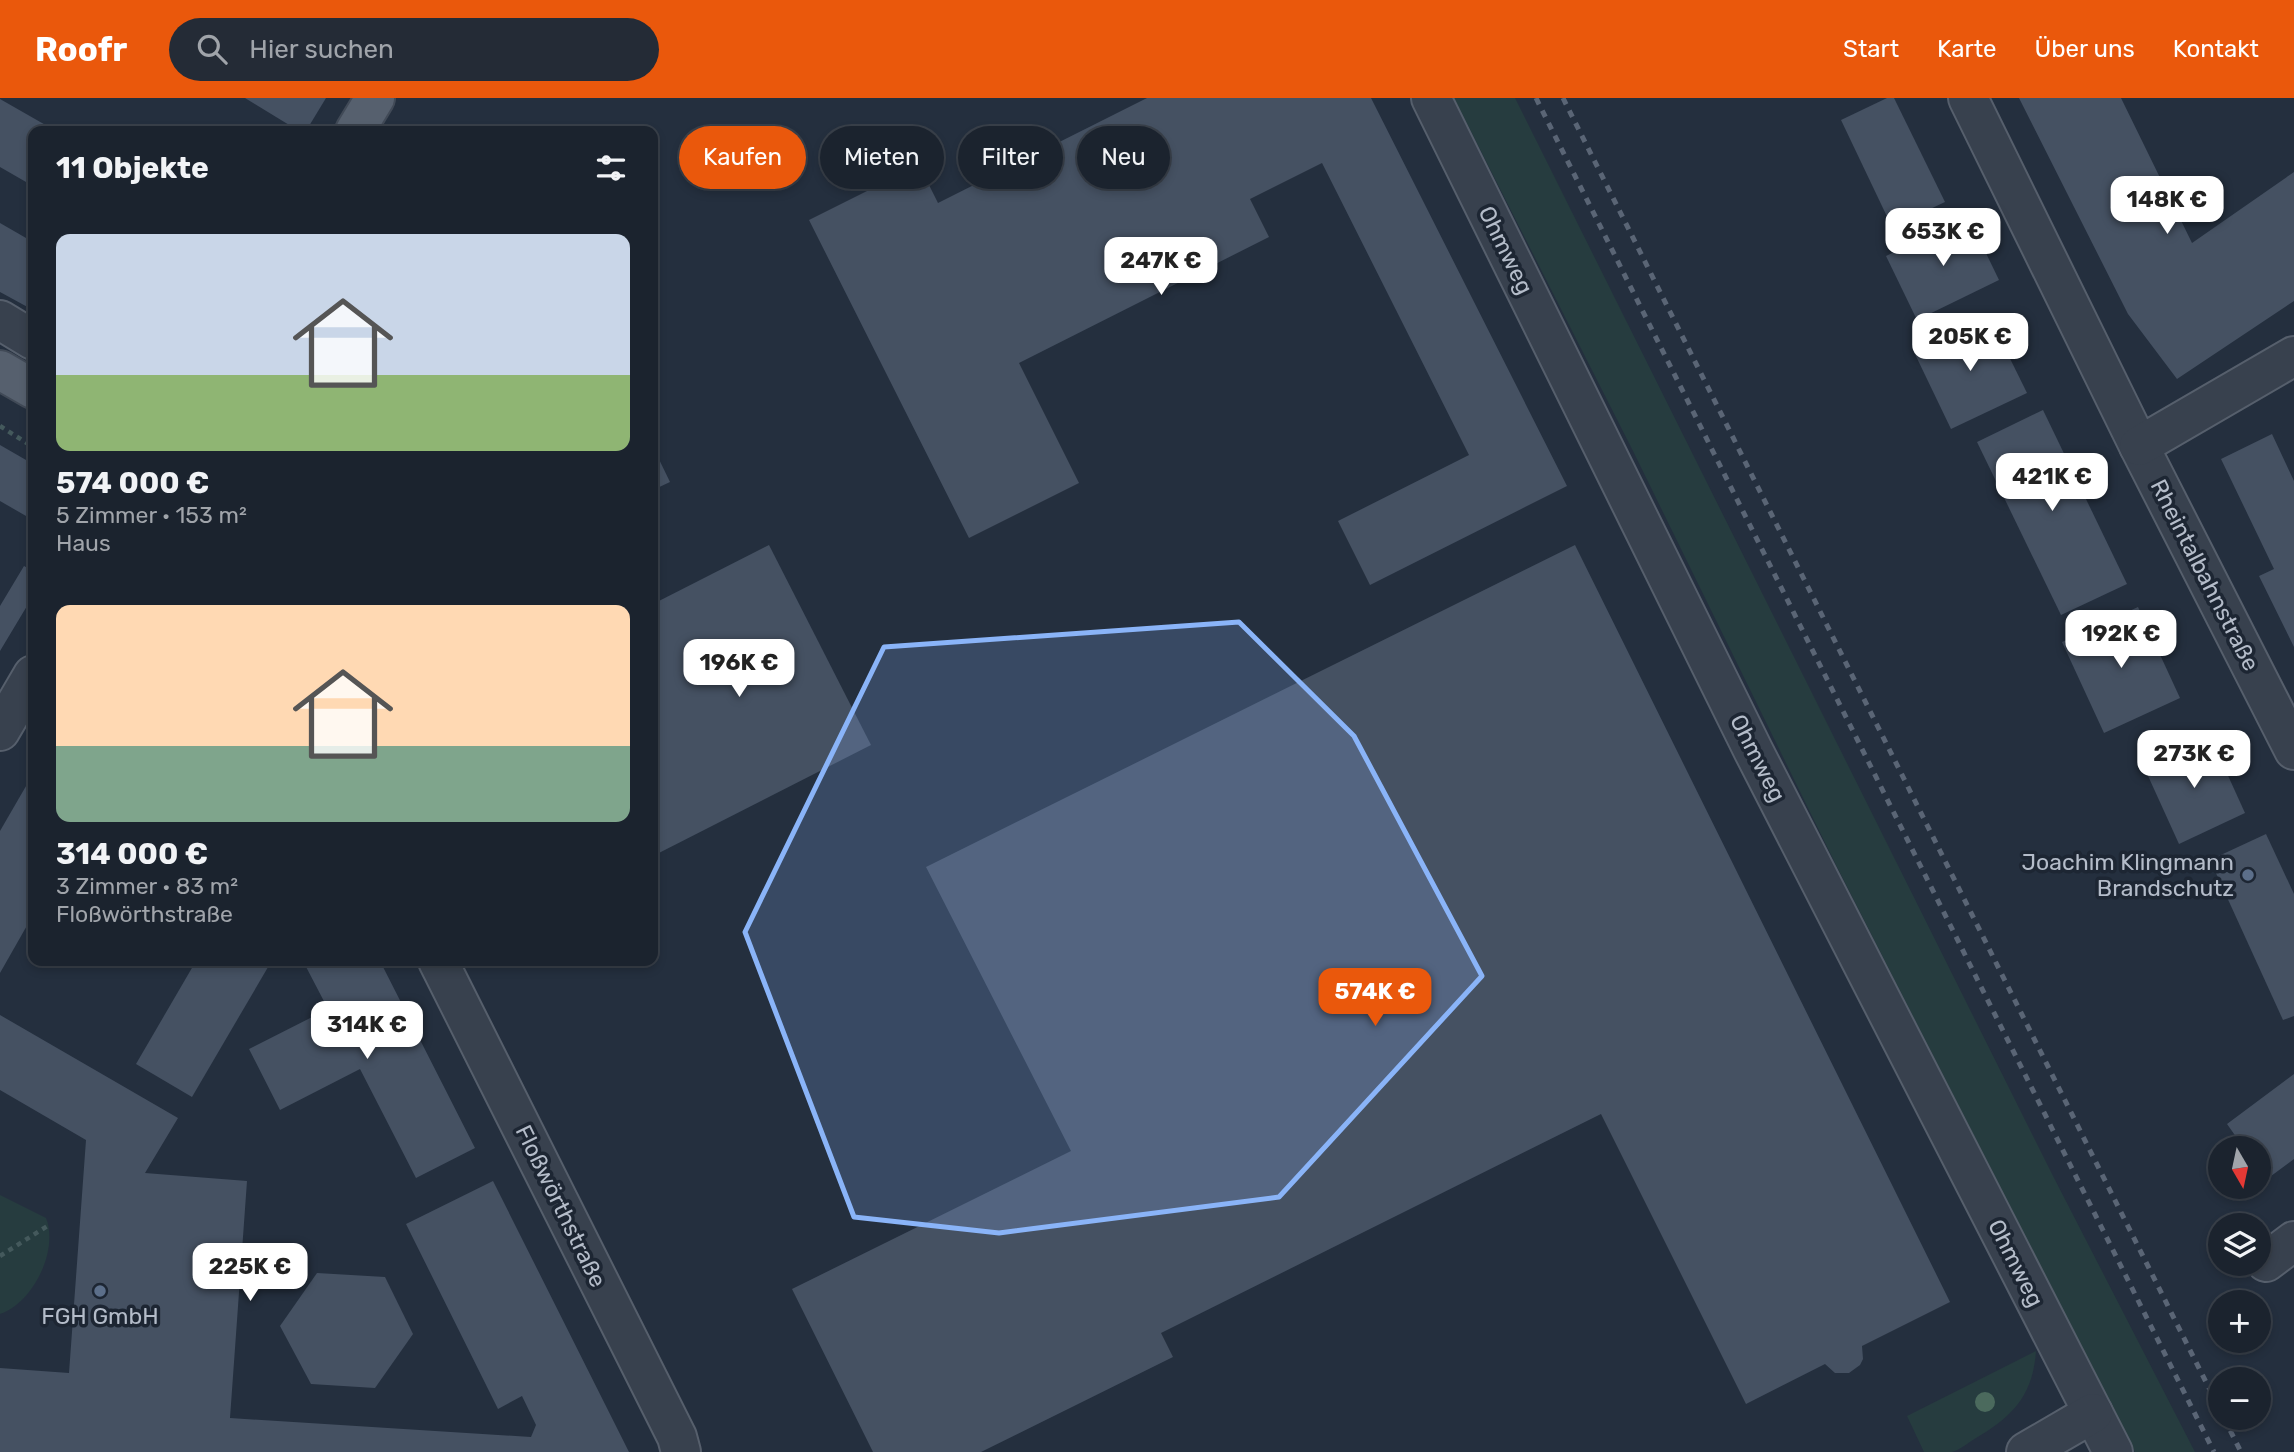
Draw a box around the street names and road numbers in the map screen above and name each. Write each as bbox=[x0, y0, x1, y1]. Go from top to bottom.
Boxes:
street label: Ohmweg bbox=[1473, 201, 1539, 299]
street label: Rheintalbahnstraße bbox=[2145, 475, 2265, 675]
street label: Ohmweg bbox=[1724, 709, 1792, 807]
street label: Floßwörthstraße bbox=[510, 1120, 612, 1292]
street label: Ohmweg bbox=[1982, 1214, 2050, 1312]

